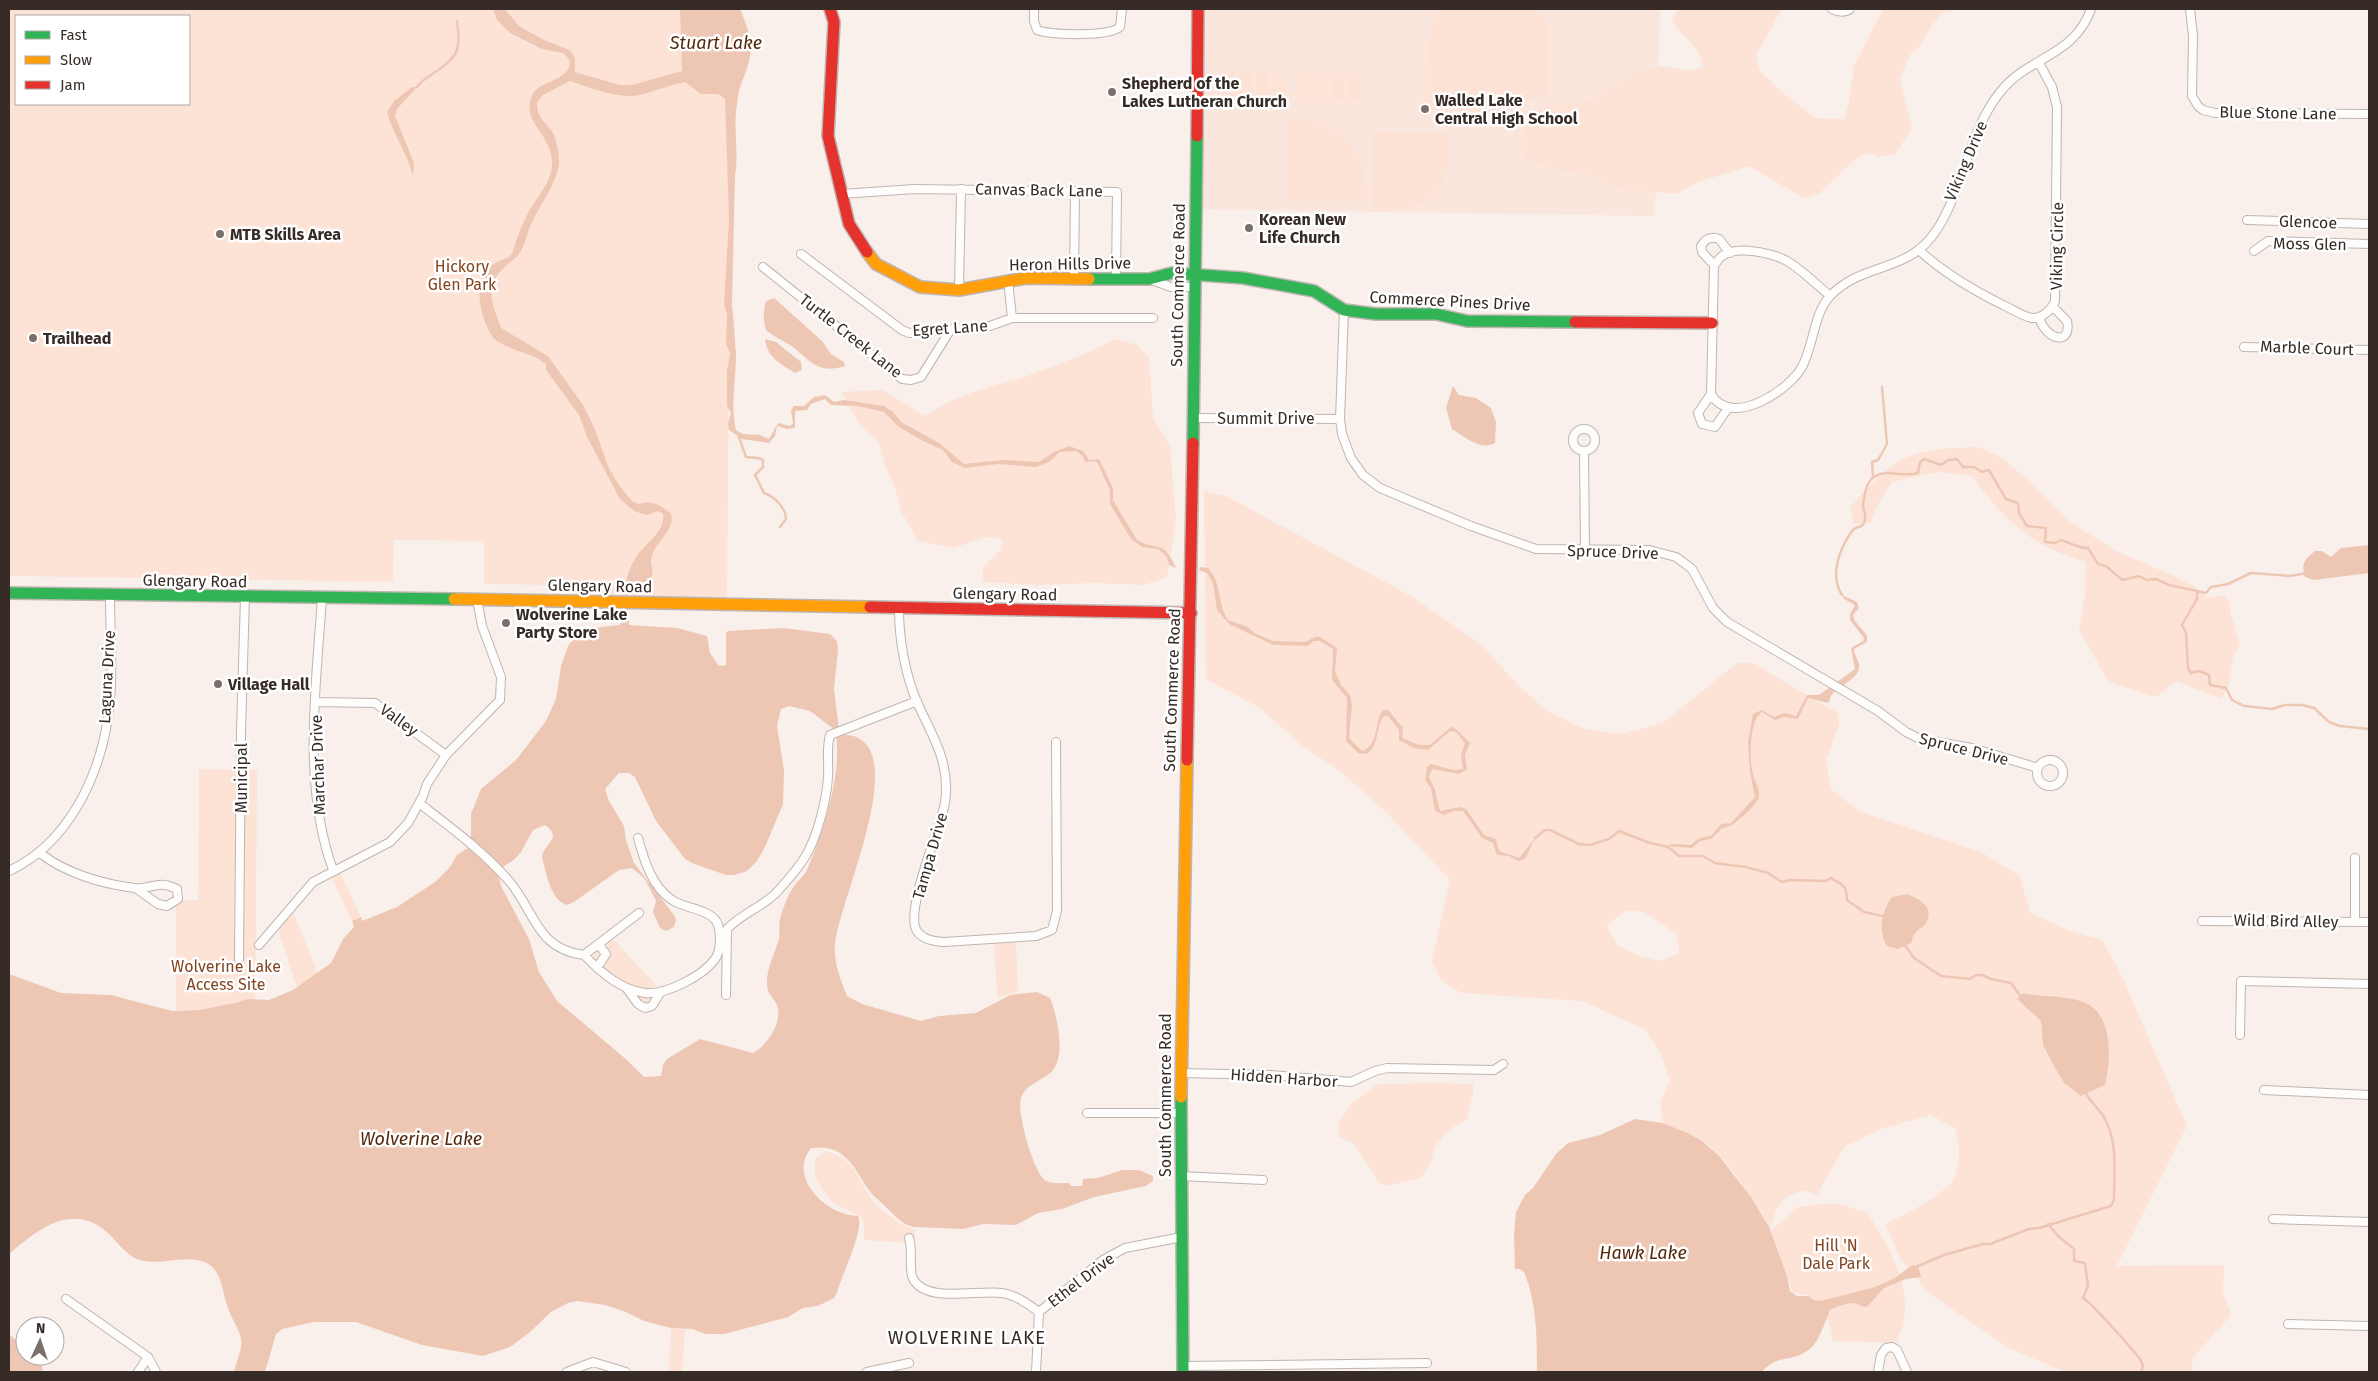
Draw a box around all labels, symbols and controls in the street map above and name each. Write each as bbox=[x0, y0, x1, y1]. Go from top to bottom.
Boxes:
legend bbox=[15, 15, 190, 105]
text: Fast bbox=[60, 26, 87, 44]
water label: Stuart Lake bbox=[669, 32, 762, 54]
text: Slow bbox=[60, 51, 92, 69]
place label: Shepherd of the Lakes Lutheran Church bbox=[1122, 74, 1287, 111]
text: Jam bbox=[60, 76, 86, 94]
marker: Shepherd of the Lakes Lutheran Church bbox=[1106, 86, 1118, 98]
place label: Walled Lake Central High School bbox=[1435, 91, 1578, 128]
street label: Blue Stone Lane bbox=[2219, 102, 2337, 124]
marker: Walled Lake Central High School bbox=[1419, 103, 1431, 115]
street label: Viking Drive bbox=[1941, 118, 1991, 204]
street label: Canvas Back Lane bbox=[975, 179, 1103, 201]
street label: Viking Circle bbox=[2047, 202, 2067, 290]
street label: South Commerce Road bbox=[1167, 203, 1189, 367]
place label: Korean New Life Church bbox=[1259, 210, 1346, 247]
street label: Glencoe bbox=[2279, 211, 2337, 233]
marker: Korean New Life Church bbox=[1243, 222, 1255, 234]
place label: MTB Skills Area bbox=[230, 225, 341, 244]
marker: MTB Skills Area bbox=[214, 228, 226, 240]
street label: Moss Glen bbox=[2273, 234, 2347, 254]
street label: Heron Hills Drive bbox=[1009, 253, 1131, 275]
park label: Hickory Glen Park bbox=[428, 257, 497, 294]
street label: Commerce Pines Drive bbox=[1369, 287, 1531, 315]
street label: Turtle Creek Lane bbox=[796, 290, 906, 382]
street label: Egret Lane bbox=[912, 316, 988, 340]
place label: Trailhead bbox=[43, 329, 111, 348]
marker: Trailhead bbox=[27, 332, 39, 344]
street label: Marble Court bbox=[2260, 337, 2354, 359]
street label: Summit Drive bbox=[1217, 409, 1315, 428]
street label: Spruce Drive bbox=[1567, 541, 1659, 563]
street label: Glengary Road bbox=[142, 571, 248, 591]
street label: Glengary Road bbox=[547, 576, 653, 596]
street label: Glengary Road bbox=[952, 584, 1058, 604]
place label: Wolverine Lake Party Store bbox=[516, 605, 627, 642]
street label: South Commerce Road bbox=[1160, 608, 1184, 772]
marker: Wolverine Lake Party Store bbox=[500, 617, 512, 629]
street label: Laguna Drive bbox=[95, 630, 119, 724]
place label: Village Hall bbox=[227, 675, 310, 694]
marker: Village Hall bbox=[212, 678, 224, 690]
street label: Valley bbox=[376, 700, 422, 740]
street label: Marchar Drive bbox=[307, 714, 329, 816]
street label: Spruce Drive bbox=[1917, 729, 2011, 769]
street label: Municipal bbox=[232, 742, 251, 813]
street label: Tampa Drive bbox=[909, 810, 951, 902]
street label: Wild Bird Alley bbox=[2233, 911, 2339, 931]
park label: Wolverine Lake Access Site bbox=[171, 957, 281, 994]
street label: South Commerce Road bbox=[1156, 1013, 1175, 1177]
street label: Hidden Harbor bbox=[1230, 1065, 1339, 1091]
water label: Wolverine Lake bbox=[360, 1128, 482, 1150]
park label: Hill 'N Dale Park bbox=[1802, 1236, 1871, 1273]
water label: Hawk Lake bbox=[1599, 1242, 1687, 1264]
street label: Ethel Drive bbox=[1044, 1249, 1118, 1311]
north arrow bbox=[15, 1316, 65, 1366]
text: N bbox=[36, 1320, 46, 1337]
district label: WOLVERINE LAKE bbox=[888, 1326, 1046, 1349]

